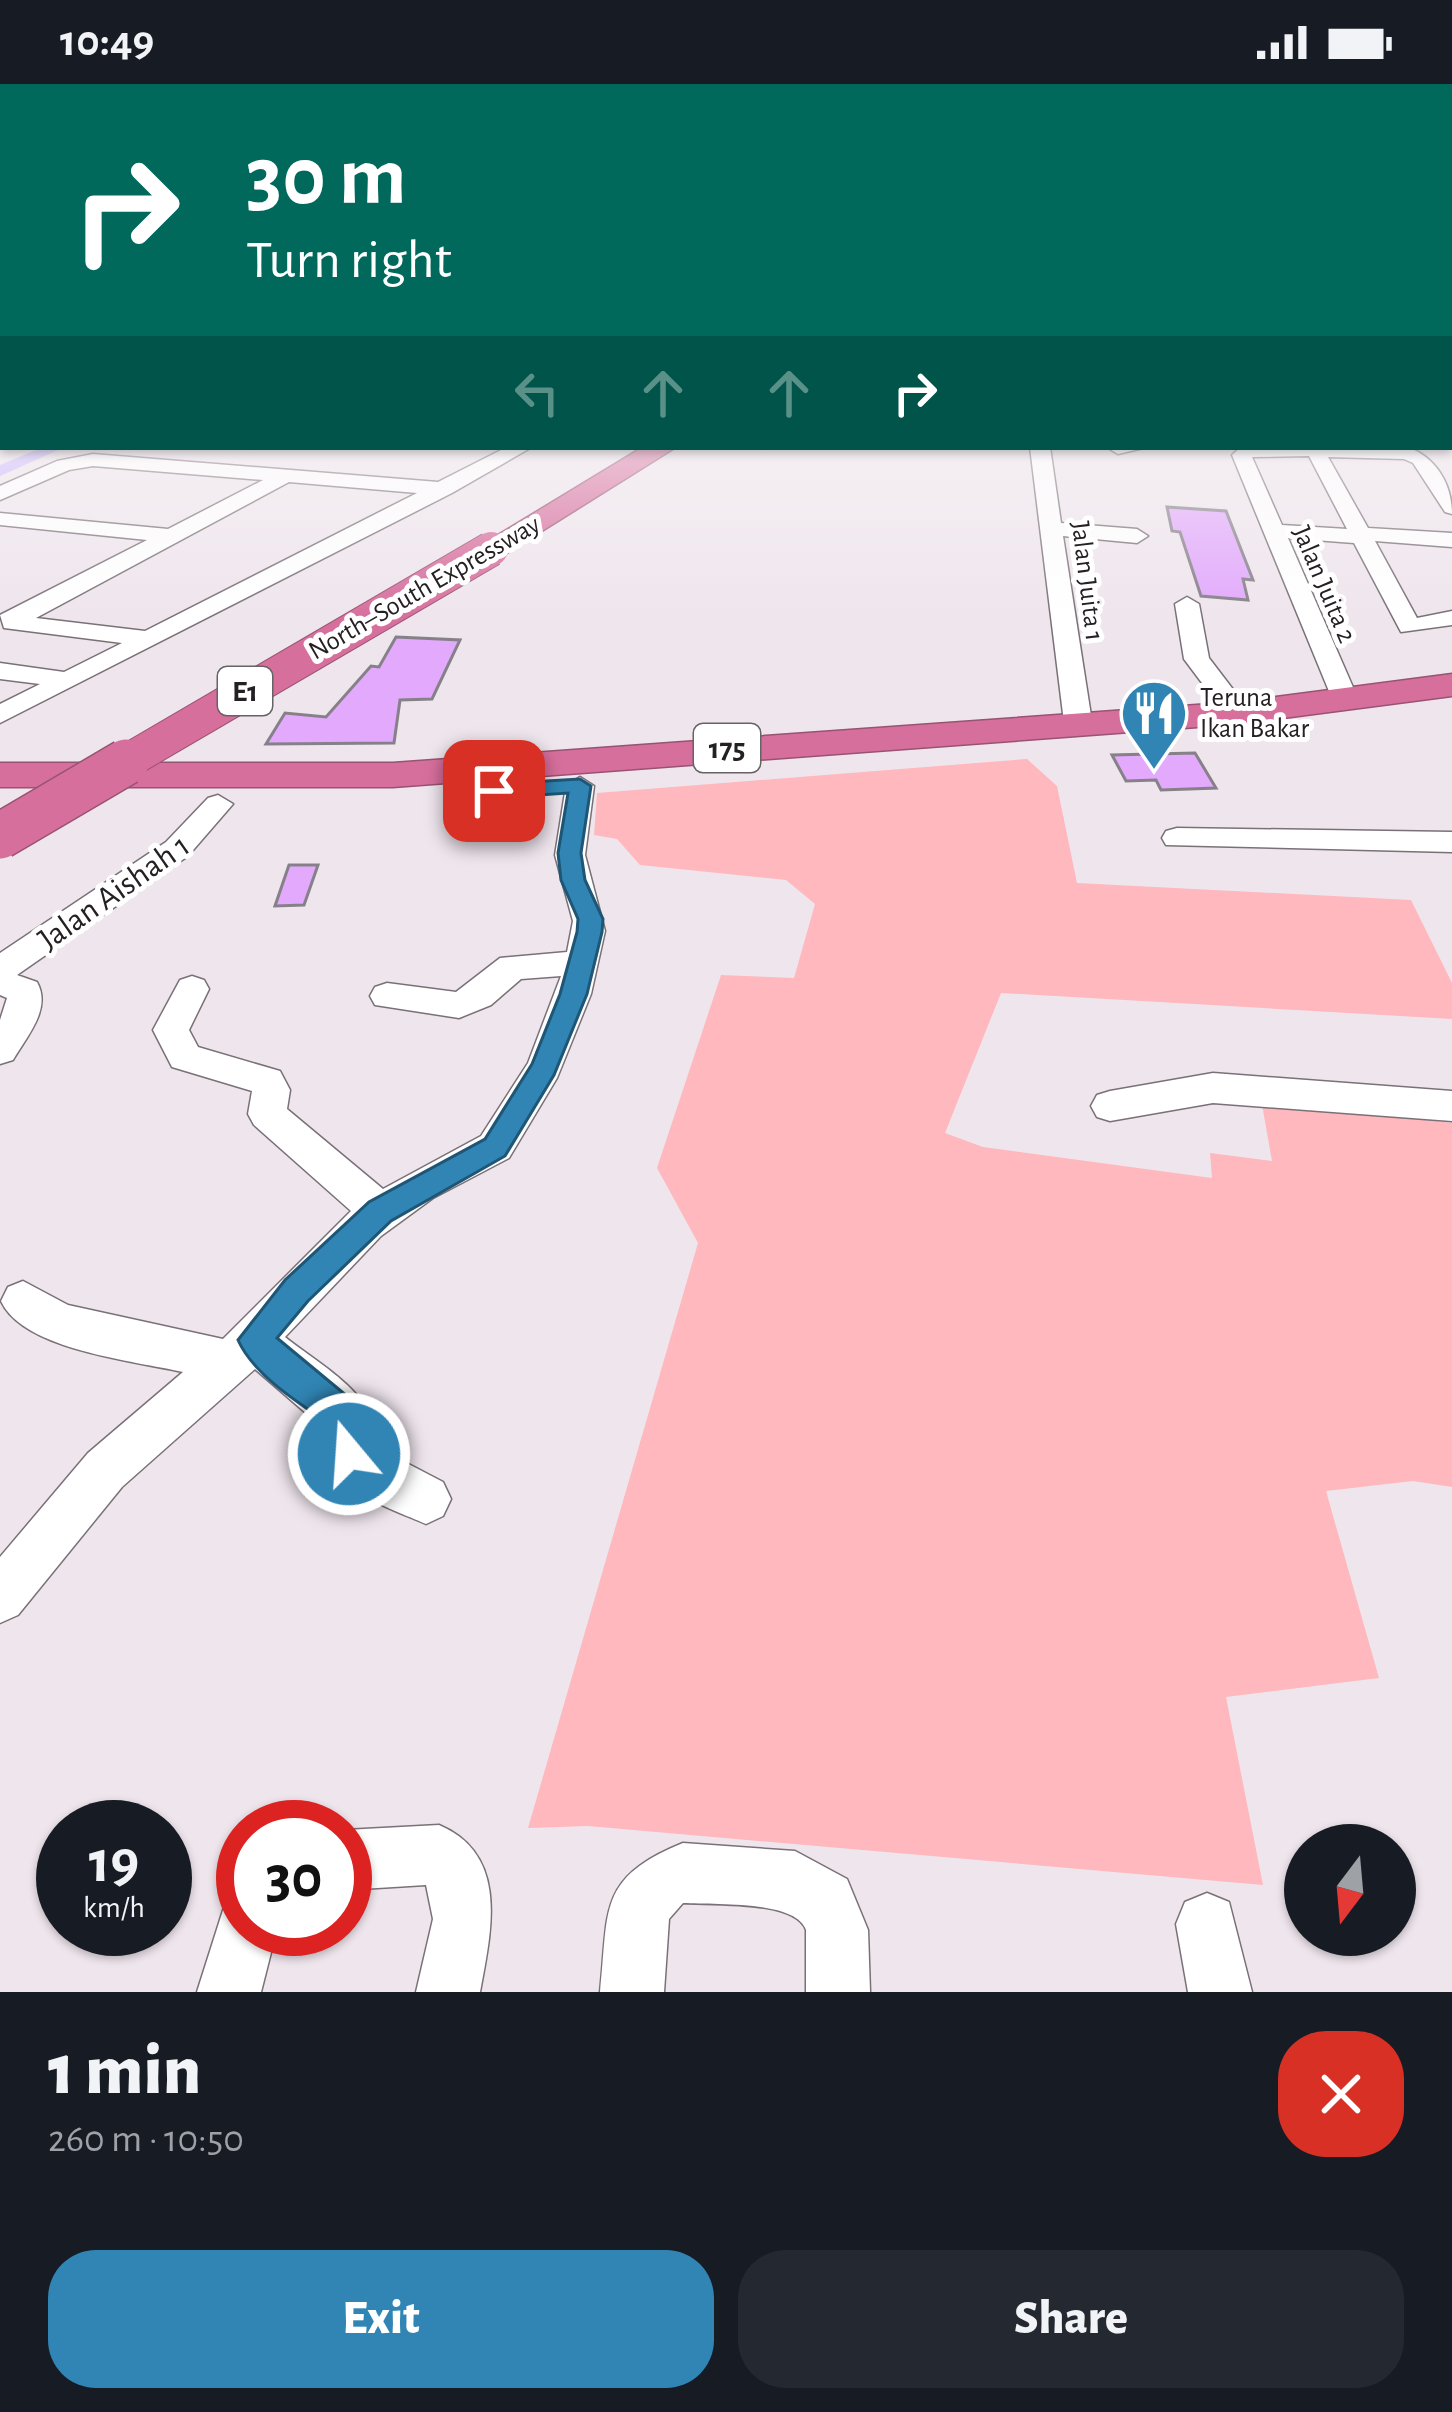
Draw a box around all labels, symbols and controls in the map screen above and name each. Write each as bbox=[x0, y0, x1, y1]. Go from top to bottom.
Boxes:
text: 10:49 bbox=[60, 19, 154, 64]
icon: right bbox=[48, 132, 204, 288]
text: 30 m bbox=[246, 136, 406, 220]
text: Turn right bbox=[246, 234, 452, 288]
icon: left bbox=[504, 360, 570, 426]
icon: ahead bbox=[630, 360, 696, 426]
icon: ahead bbox=[756, 360, 822, 426]
icon: right bbox=[882, 360, 948, 426]
street label: North–South Expressway bbox=[304, 510, 545, 666]
street label: Jalan Juita 1 bbox=[1067, 519, 1108, 643]
street label: Jalan Juita 2 bbox=[1288, 522, 1361, 646]
road number: E1 bbox=[218, 667, 272, 715]
restaurant icon: Teruna Ikan Bakar bbox=[1119, 678, 1189, 772]
place label: Teruna Ikan Bakar bbox=[1200, 684, 1309, 742]
road number: 175 bbox=[694, 724, 760, 772]
pin bbox=[443, 740, 545, 842]
icon: arrive bbox=[461, 758, 527, 824]
street label: Jalan Aishah 1 bbox=[33, 829, 196, 957]
position arrow bbox=[286, 1391, 412, 1517]
speed limit sign: 30 bbox=[216, 1800, 372, 1956]
north arrow bbox=[1284, 1824, 1416, 1956]
map controls bbox=[1284, 1824, 1416, 1956]
text: 19 bbox=[89, 1833, 139, 1893]
text: km/h bbox=[83, 1893, 145, 1923]
button: close bbox=[1278, 2031, 1404, 2157]
text: 1 min bbox=[48, 2035, 201, 2107]
text: 260 m · 10:50 bbox=[48, 2120, 244, 2159]
button: Exit bbox=[48, 2250, 714, 2388]
button: Share bbox=[738, 2250, 1404, 2388]

